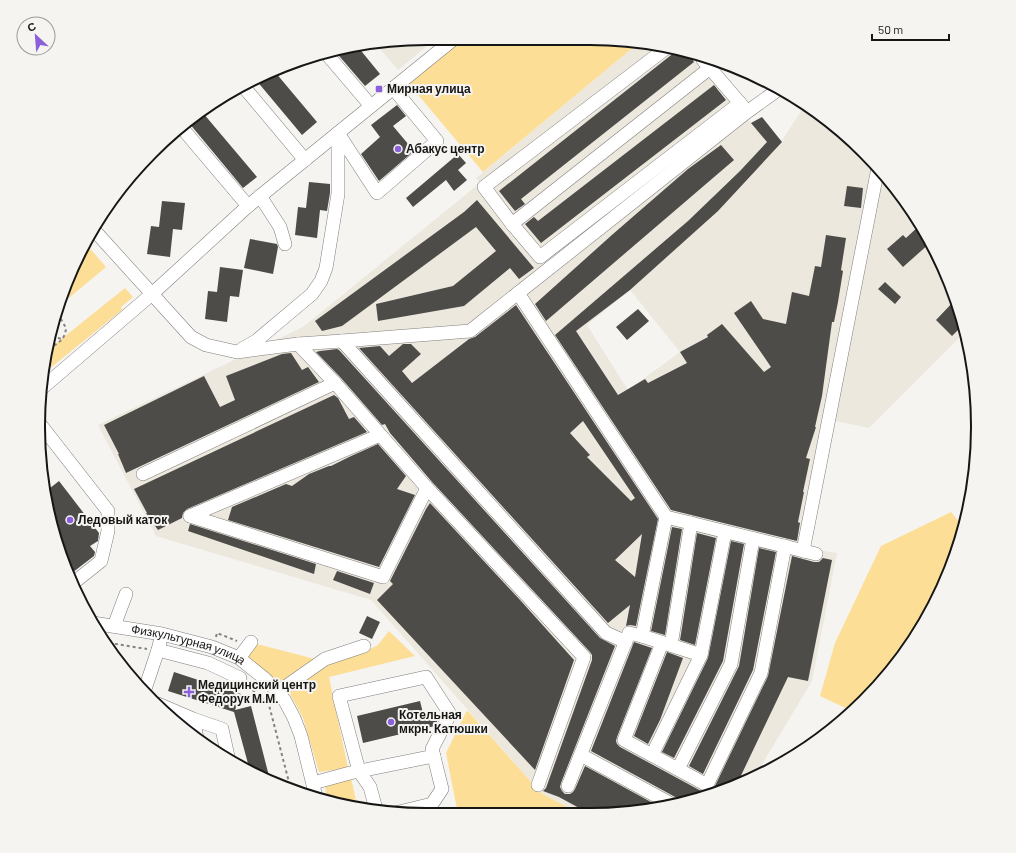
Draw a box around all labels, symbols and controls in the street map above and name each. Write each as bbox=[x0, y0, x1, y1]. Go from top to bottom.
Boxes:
north arrow bbox=[16, 16, 56, 56]
scale bar bbox=[872, 16, 949, 42]
text: С bbox=[25, 19, 38, 34]
text: 50 m bbox=[878, 22, 903, 36]
place label: Мирная улица bbox=[387, 81, 471, 96]
marker: Мирная улица bbox=[374, 84, 384, 94]
place label: Абакус центр bbox=[406, 141, 485, 156]
marker: Абакус центр bbox=[393, 144, 403, 154]
place label: Ледовый каток bbox=[78, 512, 168, 527]
marker: Ледовый каток bbox=[65, 515, 75, 525]
street label: Физкультурная улица bbox=[130, 621, 249, 667]
place label: Медицинский центр Федорук М.М. bbox=[198, 677, 316, 706]
marker: Медицинский центр Федорук М.М. bbox=[183, 686, 195, 698]
place label: Котельная мкрн. Катюшки bbox=[399, 707, 488, 736]
marker: Котельная мкрн. Катюшки bbox=[386, 717, 396, 727]

